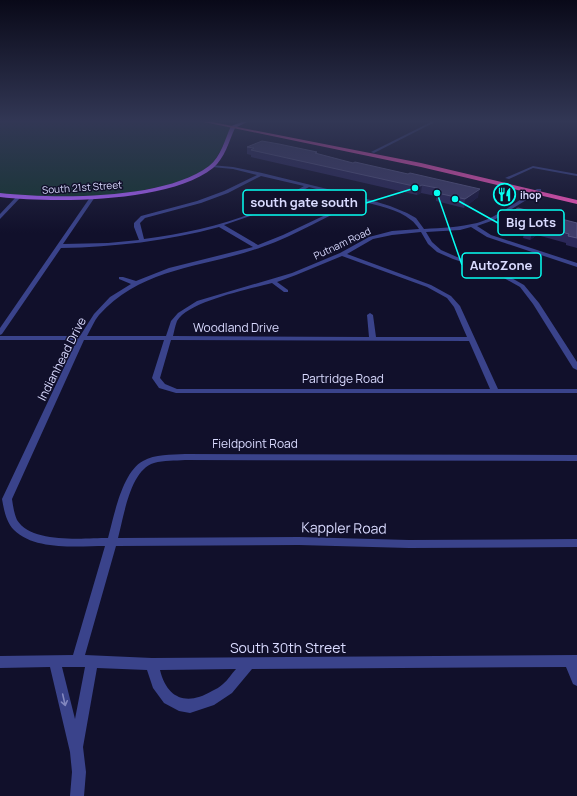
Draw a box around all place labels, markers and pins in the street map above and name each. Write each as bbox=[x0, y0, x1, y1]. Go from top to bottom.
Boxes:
restaurant icon: ihop bbox=[491, 182, 517, 208]
place label: ihop bbox=[520, 188, 541, 202]
callout: south gate south bbox=[243, 190, 366, 215]
callout: Big Lots bbox=[498, 210, 564, 235]
callout: AutoZone bbox=[462, 253, 541, 278]

